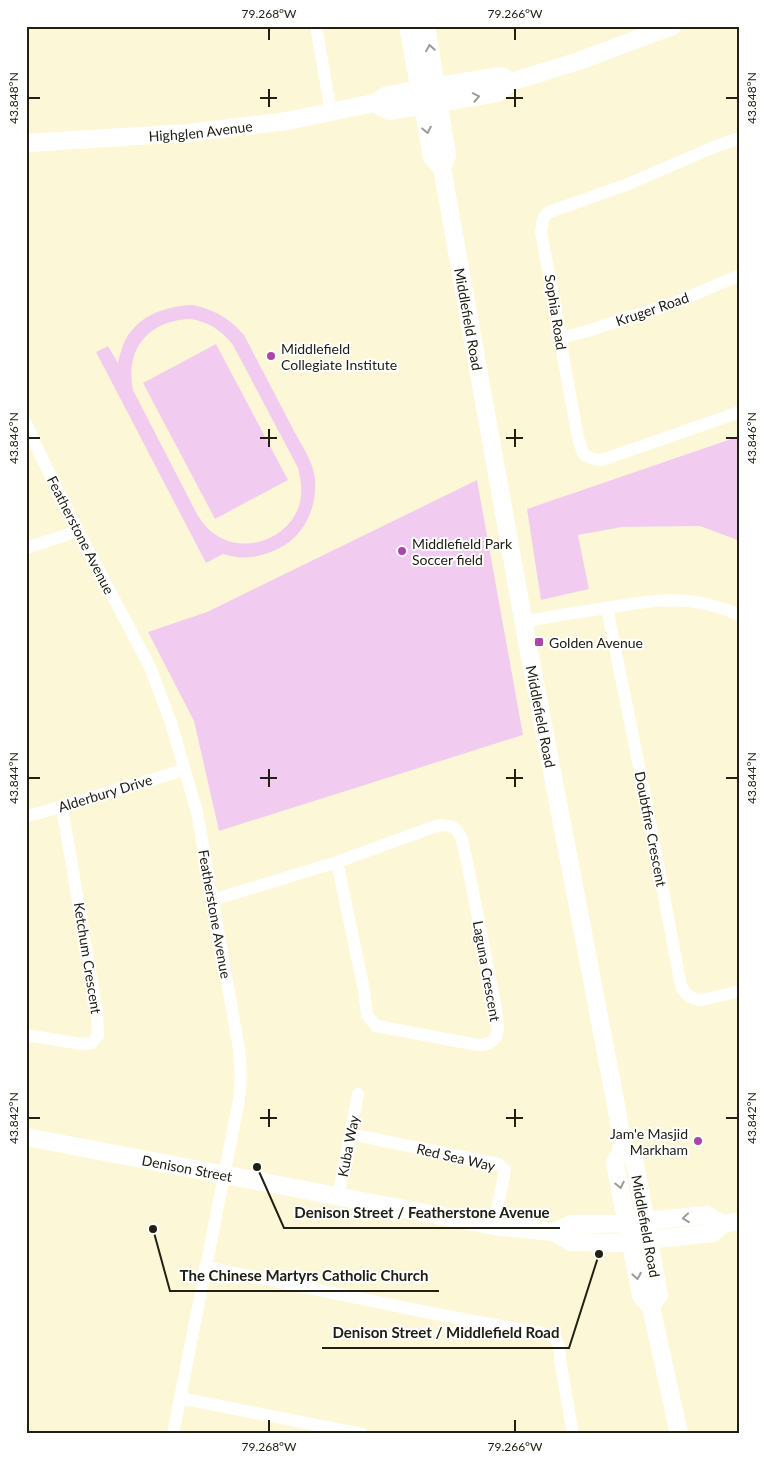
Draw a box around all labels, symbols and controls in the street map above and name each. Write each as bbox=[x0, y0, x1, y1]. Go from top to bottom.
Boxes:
text: 79.268°W bbox=[241, 6, 297, 21]
text: 79.266°W bbox=[487, 6, 543, 21]
one-way arrow bbox=[425, 44, 435, 52]
text: 43.848°N bbox=[6, 72, 21, 124]
text: 43.848°N bbox=[744, 72, 759, 124]
one-way arrow bbox=[472, 93, 481, 103]
street label: Highglen Avenue bbox=[148, 117, 253, 144]
one-way arrow bbox=[421, 126, 431, 135]
street label: Middlefield Road bbox=[452, 266, 487, 372]
street label: Sophia Road bbox=[542, 273, 570, 351]
street label: Kruger Road bbox=[613, 289, 691, 329]
place label: Middlefield Collegiate Institute bbox=[281, 340, 397, 373]
marker: Middlefield Collegiate Institute bbox=[265, 350, 277, 362]
text: 43.846°N bbox=[6, 412, 21, 464]
text: 43.846°N bbox=[744, 412, 759, 464]
street label: Featherstone Avenue bbox=[44, 473, 118, 597]
place label: Middlefield Park Soccer field bbox=[412, 535, 513, 568]
marker: Middlefield Park Soccer field bbox=[396, 545, 408, 557]
place label: Golden Avenue bbox=[549, 634, 643, 651]
marker: Golden Avenue bbox=[533, 636, 545, 648]
street label: Middlefield Road bbox=[523, 664, 560, 769]
text: 43.844°N bbox=[6, 752, 21, 804]
text: 43.844°N bbox=[744, 752, 759, 804]
street label: Doubtfire Crescent bbox=[631, 770, 671, 888]
street label: Alderbury Drive bbox=[56, 771, 154, 815]
street label: Featherstone Avenue bbox=[195, 848, 235, 980]
street label: Ketchum Crescent bbox=[71, 901, 105, 1015]
street label: Laguna Crescent bbox=[470, 919, 504, 1023]
text: 43.842°N bbox=[6, 1092, 21, 1144]
text: 43.842°N bbox=[744, 1092, 759, 1144]
street label: Kuba Way bbox=[334, 1113, 362, 1178]
place label: Jam'e Masjid Markham bbox=[610, 1125, 688, 1158]
marker: Jam'e Masjid Markham bbox=[692, 1135, 704, 1147]
street label: Red Sea Way bbox=[415, 1140, 498, 1174]
street label: Denison Street bbox=[141, 1151, 234, 1185]
street label: Middlefield Road bbox=[629, 1173, 664, 1279]
one-way arrow bbox=[614, 1180, 625, 1189]
callout: Denison Street / Featherstone Avenue bbox=[284, 1198, 560, 1228]
text: Denison Street / Featherstone Avenue bbox=[294, 1203, 550, 1221]
one-way arrow bbox=[681, 1212, 689, 1223]
callout: The Chinese Martyrs Catholic Church bbox=[170, 1261, 439, 1291]
text: The Chinese Martyrs Catholic Church bbox=[180, 1266, 428, 1284]
one-way arrow bbox=[631, 1272, 642, 1281]
callout: Denison Street / Middlefield Road bbox=[322, 1318, 569, 1348]
text: Denison Street / Middlefield Road bbox=[333, 1323, 559, 1341]
text: 79.268°W bbox=[241, 1439, 297, 1454]
text: 79.266°W bbox=[487, 1439, 543, 1454]

